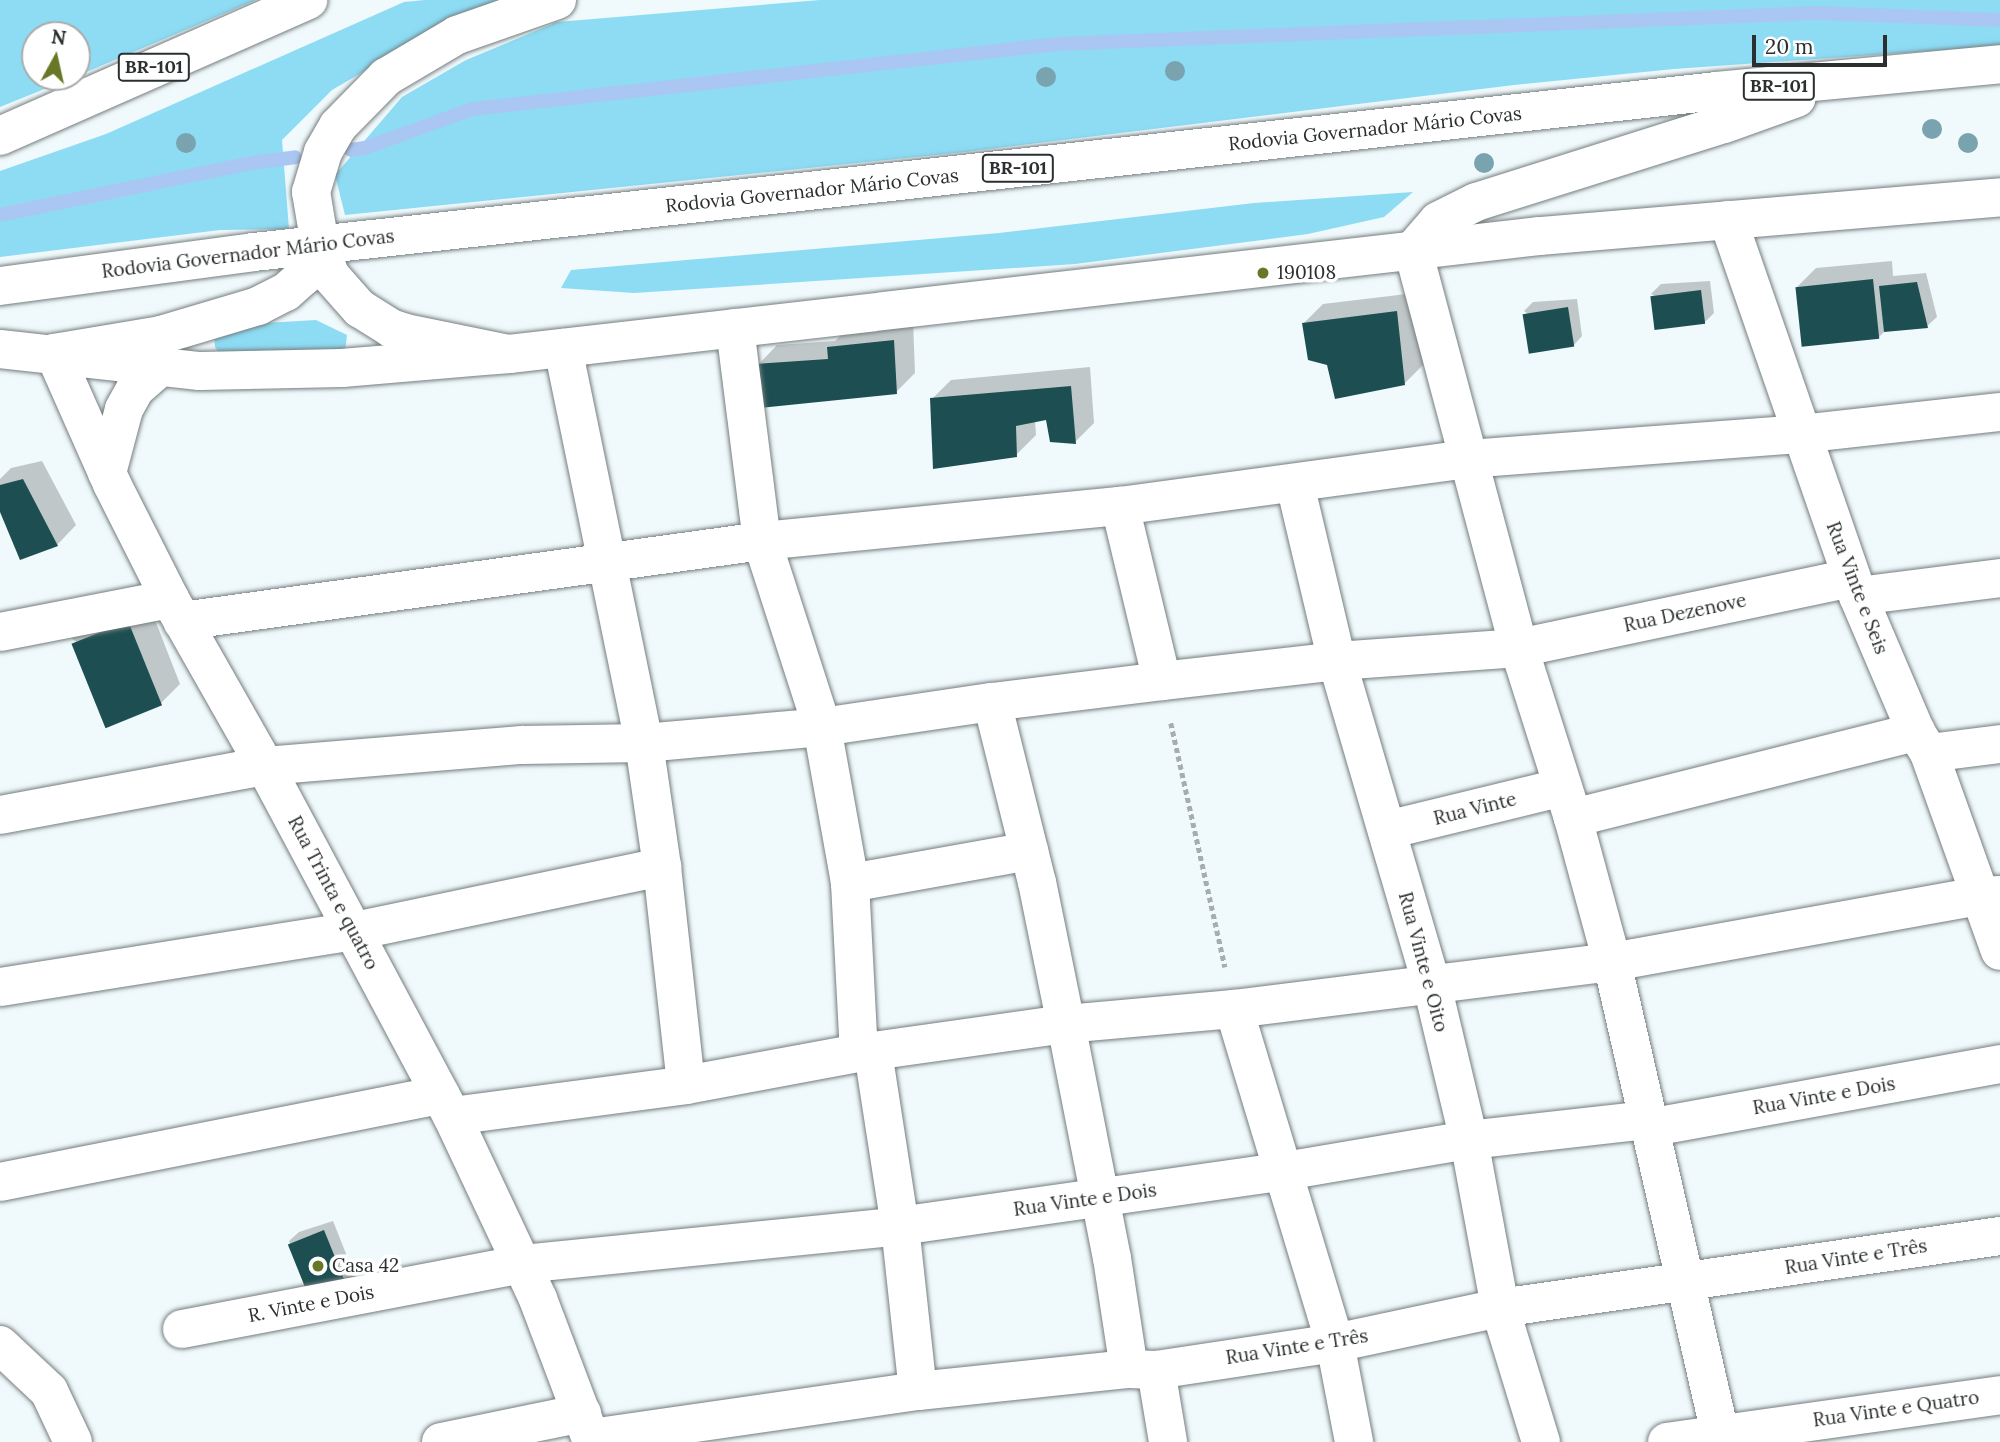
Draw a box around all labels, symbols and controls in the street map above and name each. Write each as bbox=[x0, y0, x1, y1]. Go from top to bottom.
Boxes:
north arrow bbox=[21, 21, 91, 91]
scale bar bbox=[1755, 21, 1890, 65]
text: N bbox=[50, 24, 68, 50]
text: 20 m bbox=[1765, 33, 1814, 60]
road number: BR-101 bbox=[117, 52, 191, 82]
road number: BR-101 bbox=[1742, 72, 1816, 100]
street label: Rodovia Governador Mário Covas bbox=[1227, 102, 1523, 156]
road number: BR-101 bbox=[981, 154, 1055, 182]
street label: Rodovia Governador Mário Covas bbox=[664, 164, 960, 218]
street label: Rodovia Governador Mário Covas bbox=[100, 225, 396, 283]
place label: 190108 bbox=[1277, 262, 1336, 284]
marker: 190108 bbox=[1255, 265, 1271, 281]
street label: Rua Vinte e Seis bbox=[1821, 519, 1893, 657]
street label: Rua Dezenove bbox=[1622, 589, 1748, 637]
street label: Rua Vinte bbox=[1431, 788, 1519, 830]
street label: Rua Trinta e quatro bbox=[283, 812, 383, 974]
street label: Rua Vinte e Oito bbox=[1393, 889, 1453, 1035]
street label: Rua Vinte e Dois bbox=[1751, 1072, 1897, 1120]
street label: Rua Vinte e Dois bbox=[1012, 1179, 1158, 1221]
street label: Rua Vinte e Três bbox=[1783, 1234, 1929, 1280]
place label: Casa 42 bbox=[332, 1255, 399, 1277]
marker: Casa 42 bbox=[310, 1258, 326, 1274]
street label: R. Vinte e Dois bbox=[246, 1281, 376, 1327]
street label: Rua Vinte e Três bbox=[1224, 1324, 1370, 1370]
street label: Rua Vinte e Quatro bbox=[1811, 1386, 1981, 1432]

